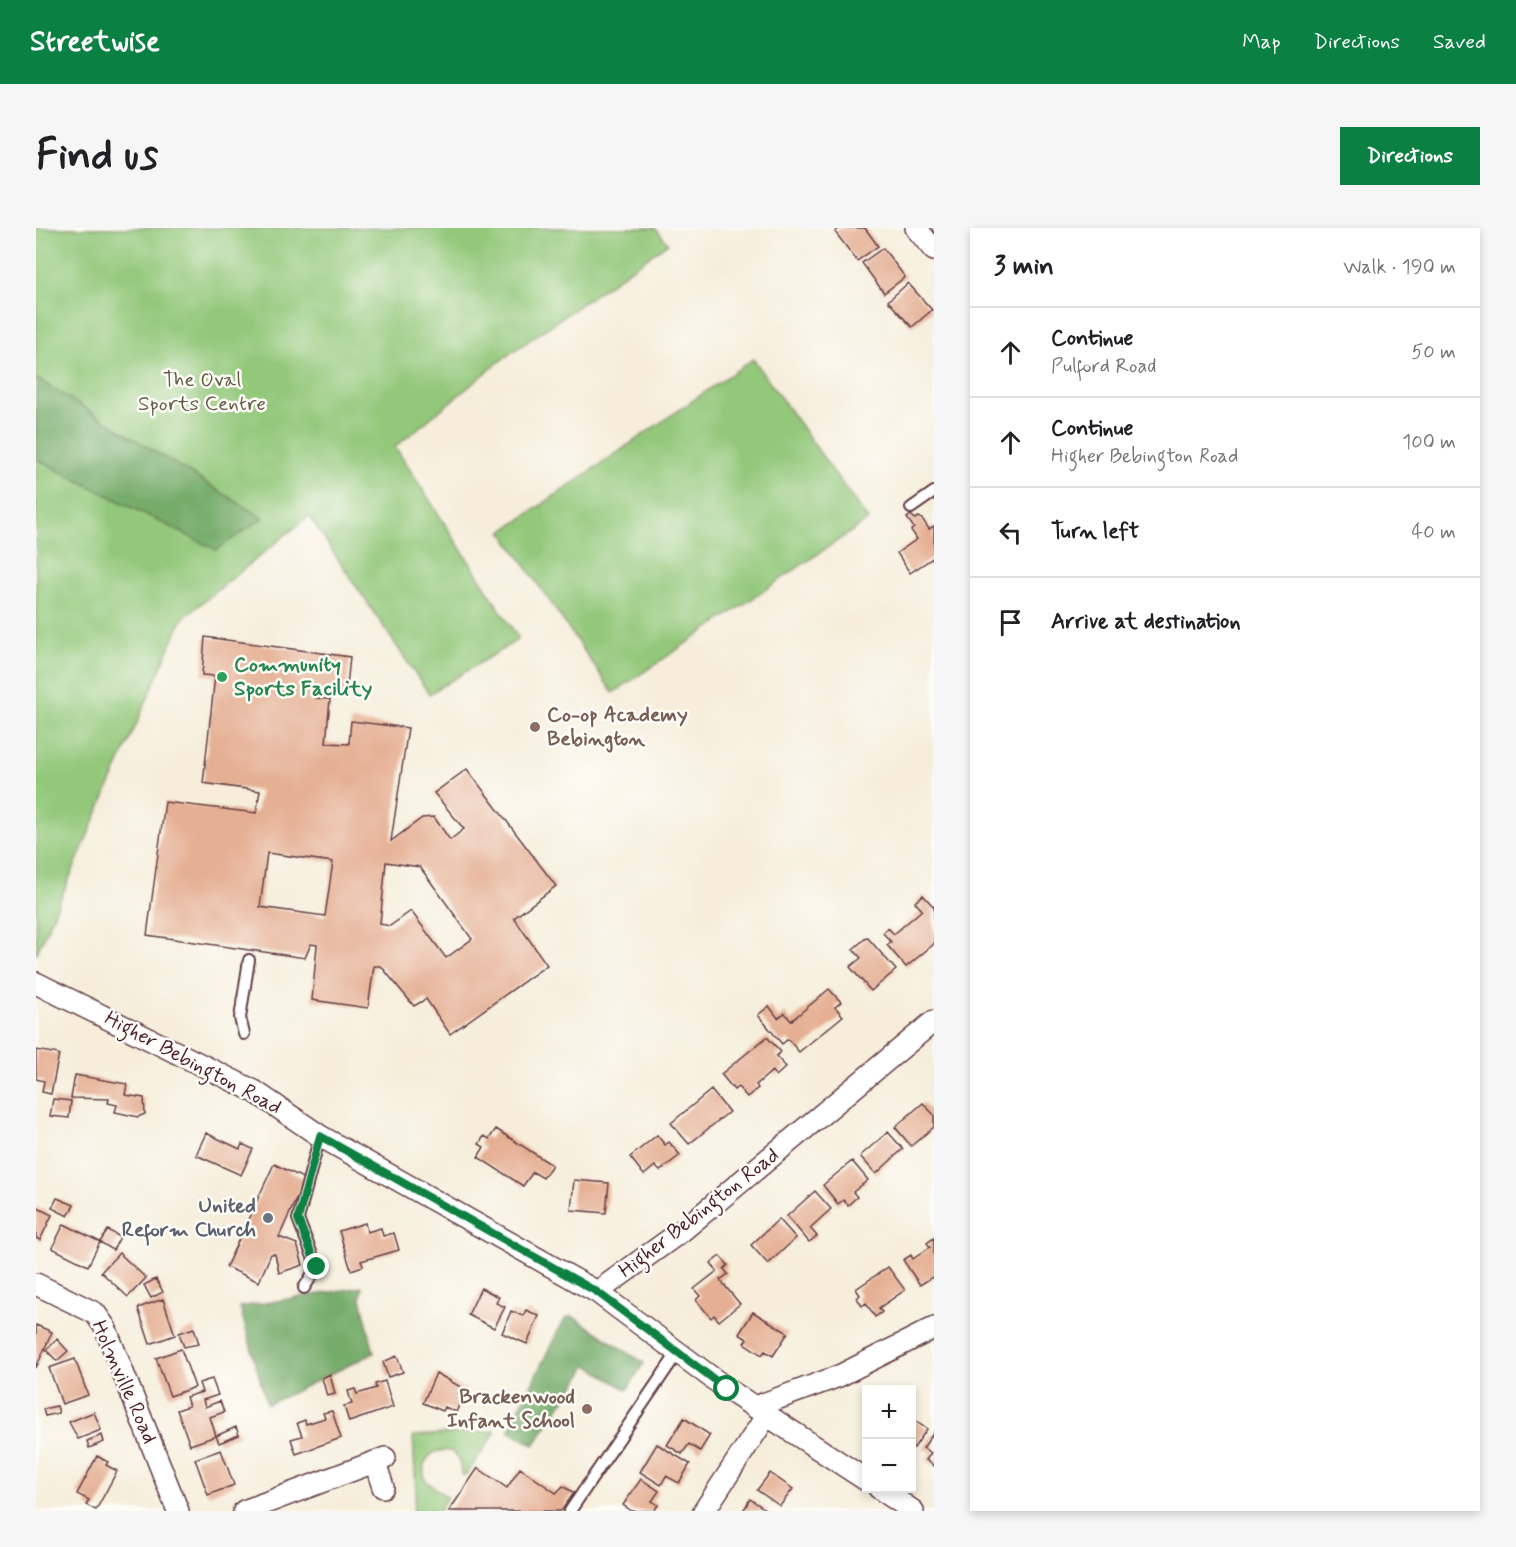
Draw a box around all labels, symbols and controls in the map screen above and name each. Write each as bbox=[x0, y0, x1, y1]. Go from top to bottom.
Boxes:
text: Streetwise bbox=[30, 24, 160, 61]
text: Map bbox=[1242, 28, 1281, 56]
text: Directions bbox=[1314, 28, 1400, 56]
text: Saved bbox=[1433, 28, 1486, 56]
button: Directions bbox=[1340, 127, 1480, 185]
text: Find us bbox=[36, 129, 158, 184]
text: 3 min bbox=[994, 250, 1054, 284]
text: Walk · 190 m bbox=[1343, 254, 1456, 281]
text: Continue bbox=[1051, 325, 1133, 353]
icon: ahead bbox=[994, 336, 1027, 369]
text: 50 m bbox=[1411, 339, 1456, 366]
text: Pulford Road bbox=[1051, 353, 1156, 380]
park label: The Oval Sports Centre bbox=[138, 366, 266, 418]
text: Continue bbox=[1051, 415, 1133, 443]
icon: ahead bbox=[994, 426, 1027, 459]
text: 100 m bbox=[1402, 429, 1456, 456]
text: Higher Bebington Road bbox=[1051, 443, 1238, 470]
icon: left bbox=[994, 516, 1027, 549]
text: Turn left bbox=[1051, 518, 1139, 546]
text: 40 m bbox=[1412, 519, 1456, 546]
icon: arrive bbox=[994, 606, 1027, 639]
text: Arrive at destination bbox=[1051, 608, 1241, 636]
place label: Community Sports Facility bbox=[234, 651, 373, 703]
marker: Community Sports Facility bbox=[215, 670, 229, 684]
place label: Co-op Academy Bebington bbox=[547, 701, 688, 753]
marker: Co-op Academy Bebington bbox=[528, 720, 542, 734]
street label: Higher Bebington Road bbox=[99, 1004, 286, 1123]
street label: Higher Bebington Road bbox=[613, 1141, 786, 1286]
place label: United Reform Church bbox=[122, 1192, 256, 1246]
marker: United Reform Church bbox=[261, 1211, 275, 1225]
route end bbox=[303, 1253, 329, 1279]
street label: Holmville Road bbox=[84, 1316, 164, 1448]
route start bbox=[713, 1375, 739, 1401]
place label: Brackenwood Infant School bbox=[447, 1383, 575, 1435]
map controls bbox=[862, 1385, 916, 1493]
button: + bbox=[862, 1385, 916, 1439]
marker: Brackenwood Infant School bbox=[580, 1402, 594, 1416]
button: − bbox=[862, 1439, 916, 1493]

